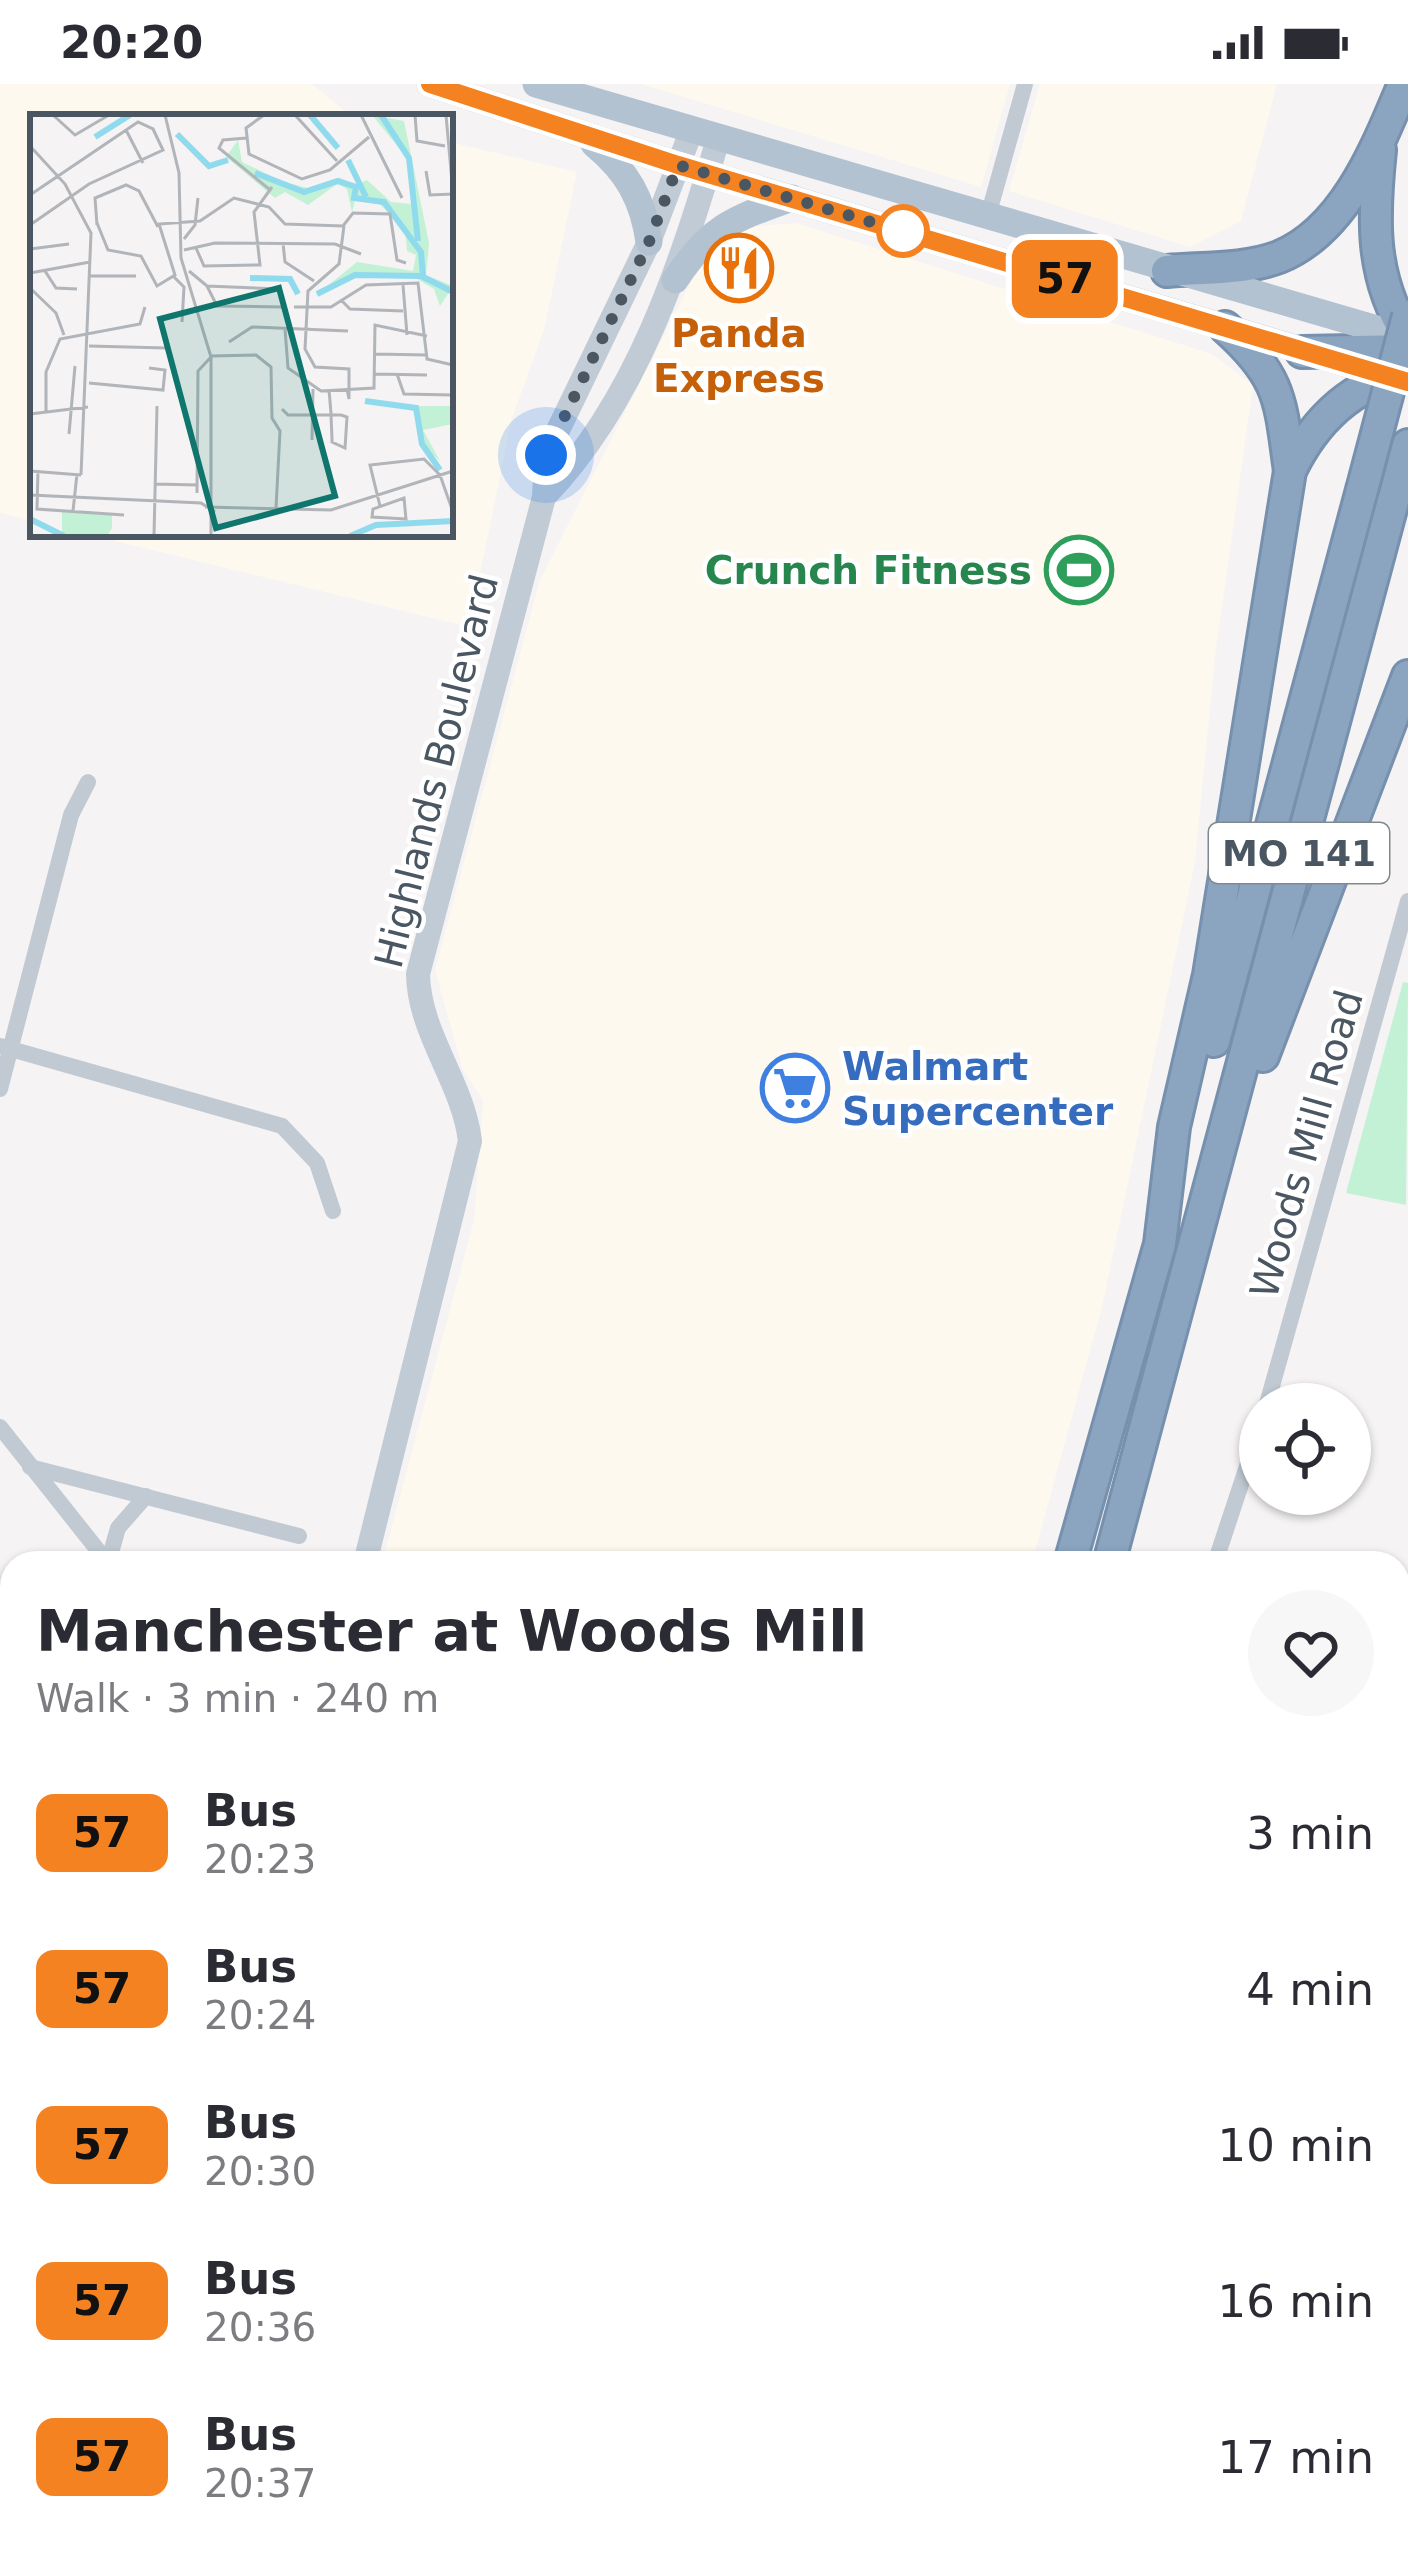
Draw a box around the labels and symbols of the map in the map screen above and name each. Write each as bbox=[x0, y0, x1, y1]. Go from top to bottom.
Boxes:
inset map bbox=[30, 114, 453, 537]
unlabelled marker bbox=[878, 206, 928, 256]
restaurant icon: Panda Express bbox=[704, 233, 774, 303]
line badge: 57 bbox=[1011, 240, 1119, 318]
place label: Panda Express bbox=[653, 311, 825, 401]
your location bbox=[516, 425, 576, 485]
sports icon: Crunch Fitness bbox=[1044, 535, 1114, 605]
place label: Crunch Fitness bbox=[705, 548, 1032, 593]
street label: Highlands Boulevard bbox=[366, 570, 507, 972]
road number: MO 141 bbox=[1209, 823, 1389, 883]
street label: Woods Mill Road bbox=[1241, 985, 1372, 1303]
place label: Walmart Supercenter bbox=[842, 1044, 1114, 1134]
supermarket icon: Walmart Supercenter bbox=[760, 1053, 830, 1123]

